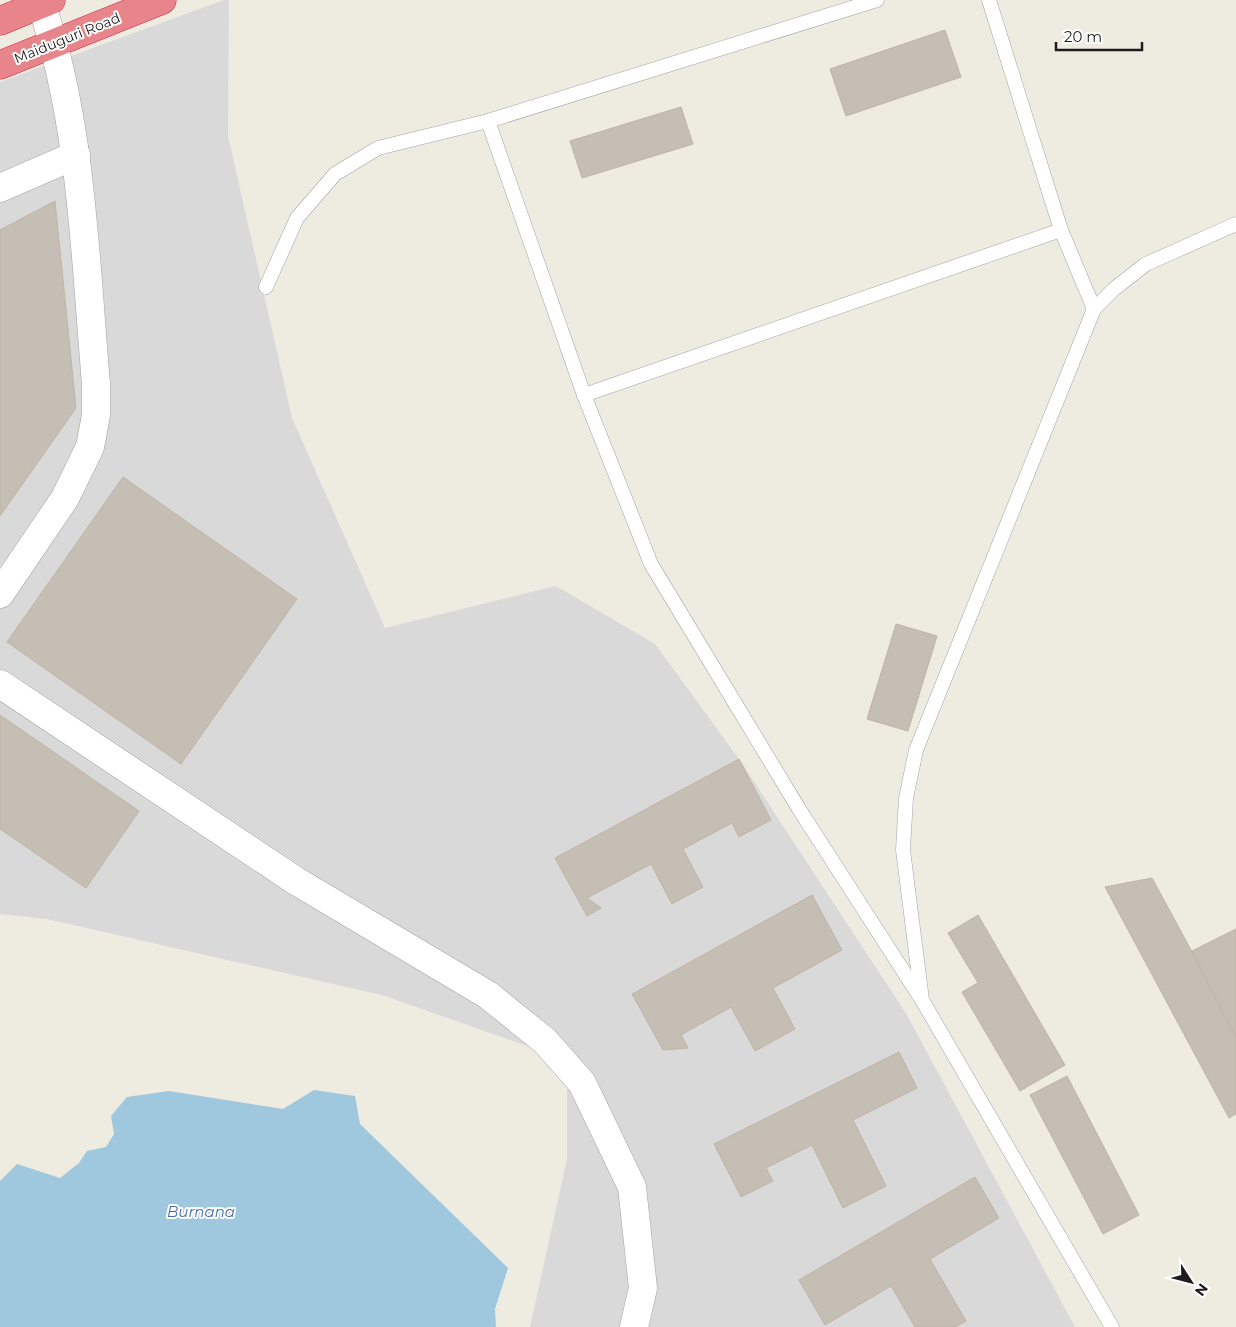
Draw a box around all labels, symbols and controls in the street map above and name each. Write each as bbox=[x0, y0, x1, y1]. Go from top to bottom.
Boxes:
street label: Maiduguri Road bbox=[11, 9, 123, 67]
scale bar bbox=[1056, 20, 1142, 52]
text: 20 m bbox=[1064, 27, 1102, 46]
water label: Burnana bbox=[167, 1202, 235, 1221]
north arrow bbox=[1166, 1257, 1216, 1307]
text: N bbox=[1191, 1280, 1212, 1300]

